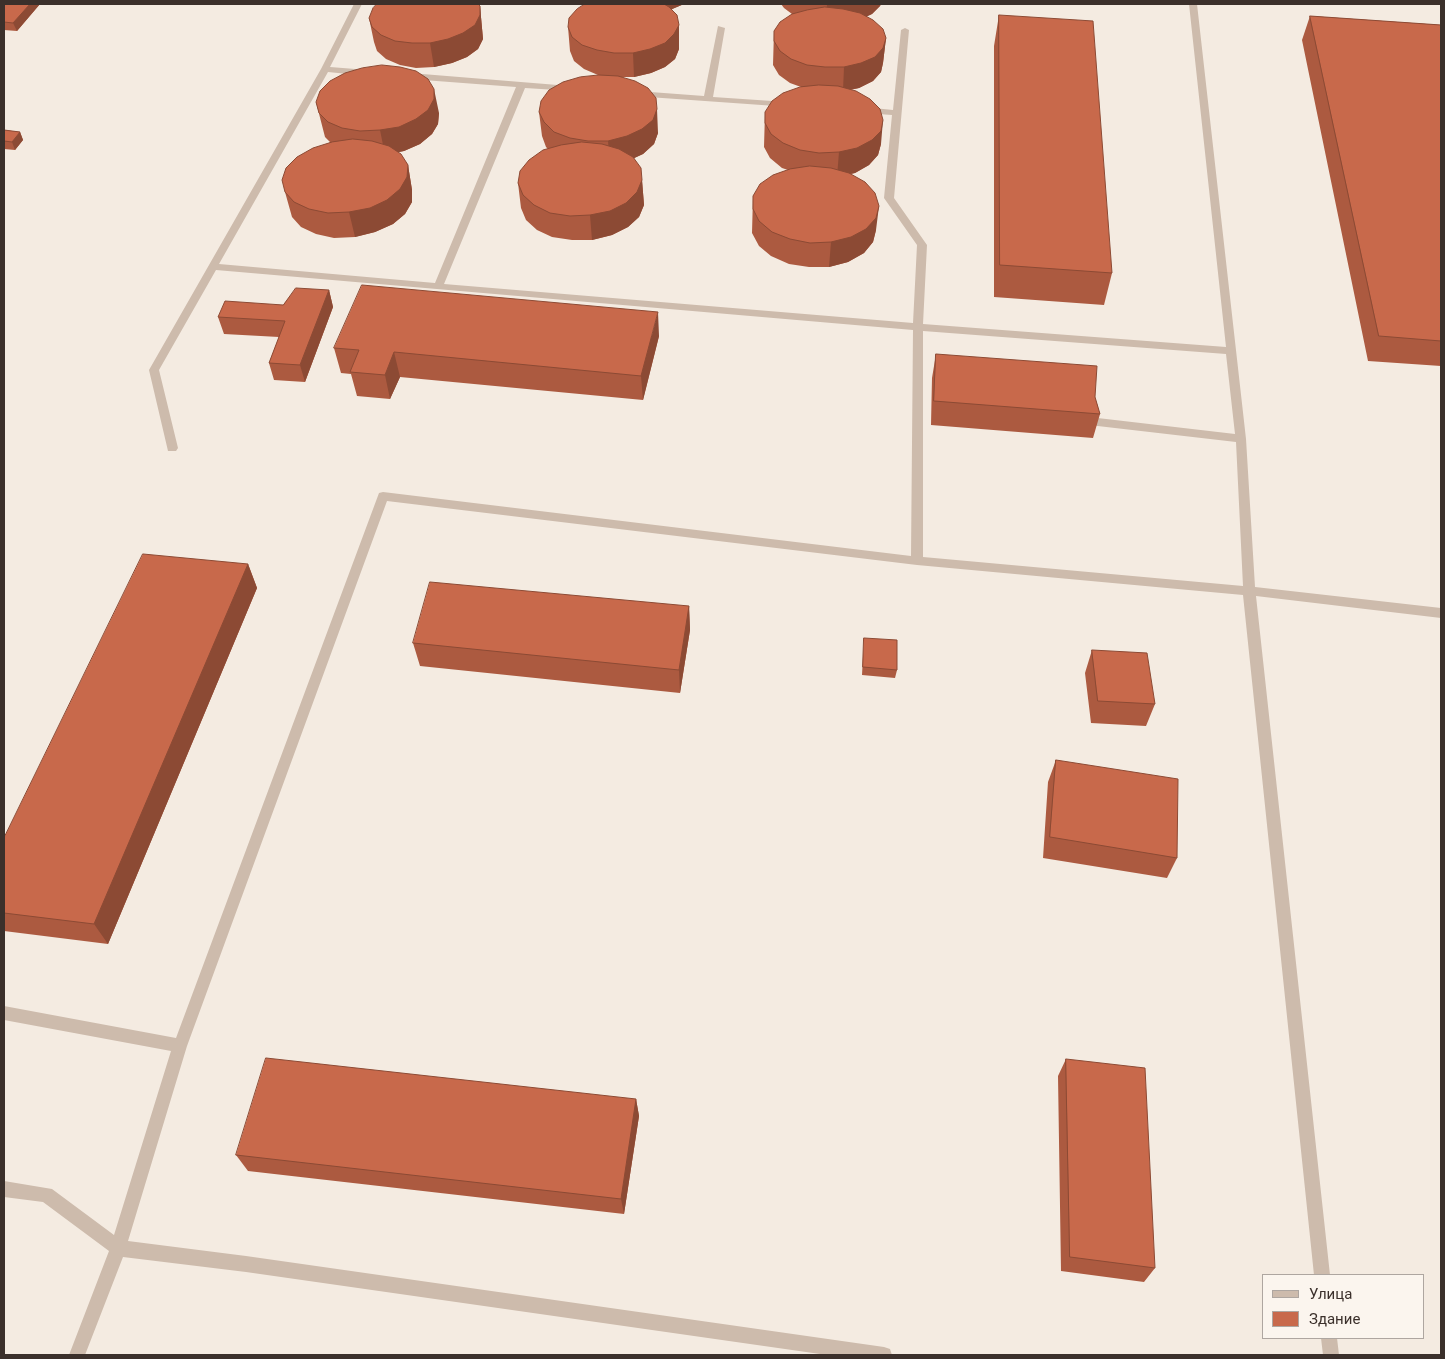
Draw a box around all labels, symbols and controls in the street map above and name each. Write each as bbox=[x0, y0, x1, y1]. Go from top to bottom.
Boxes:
legend bbox=[1262, 1274, 1425, 1339]
text: Улица bbox=[1309, 1285, 1352, 1303]
text: Здание bbox=[1309, 1310, 1360, 1328]

